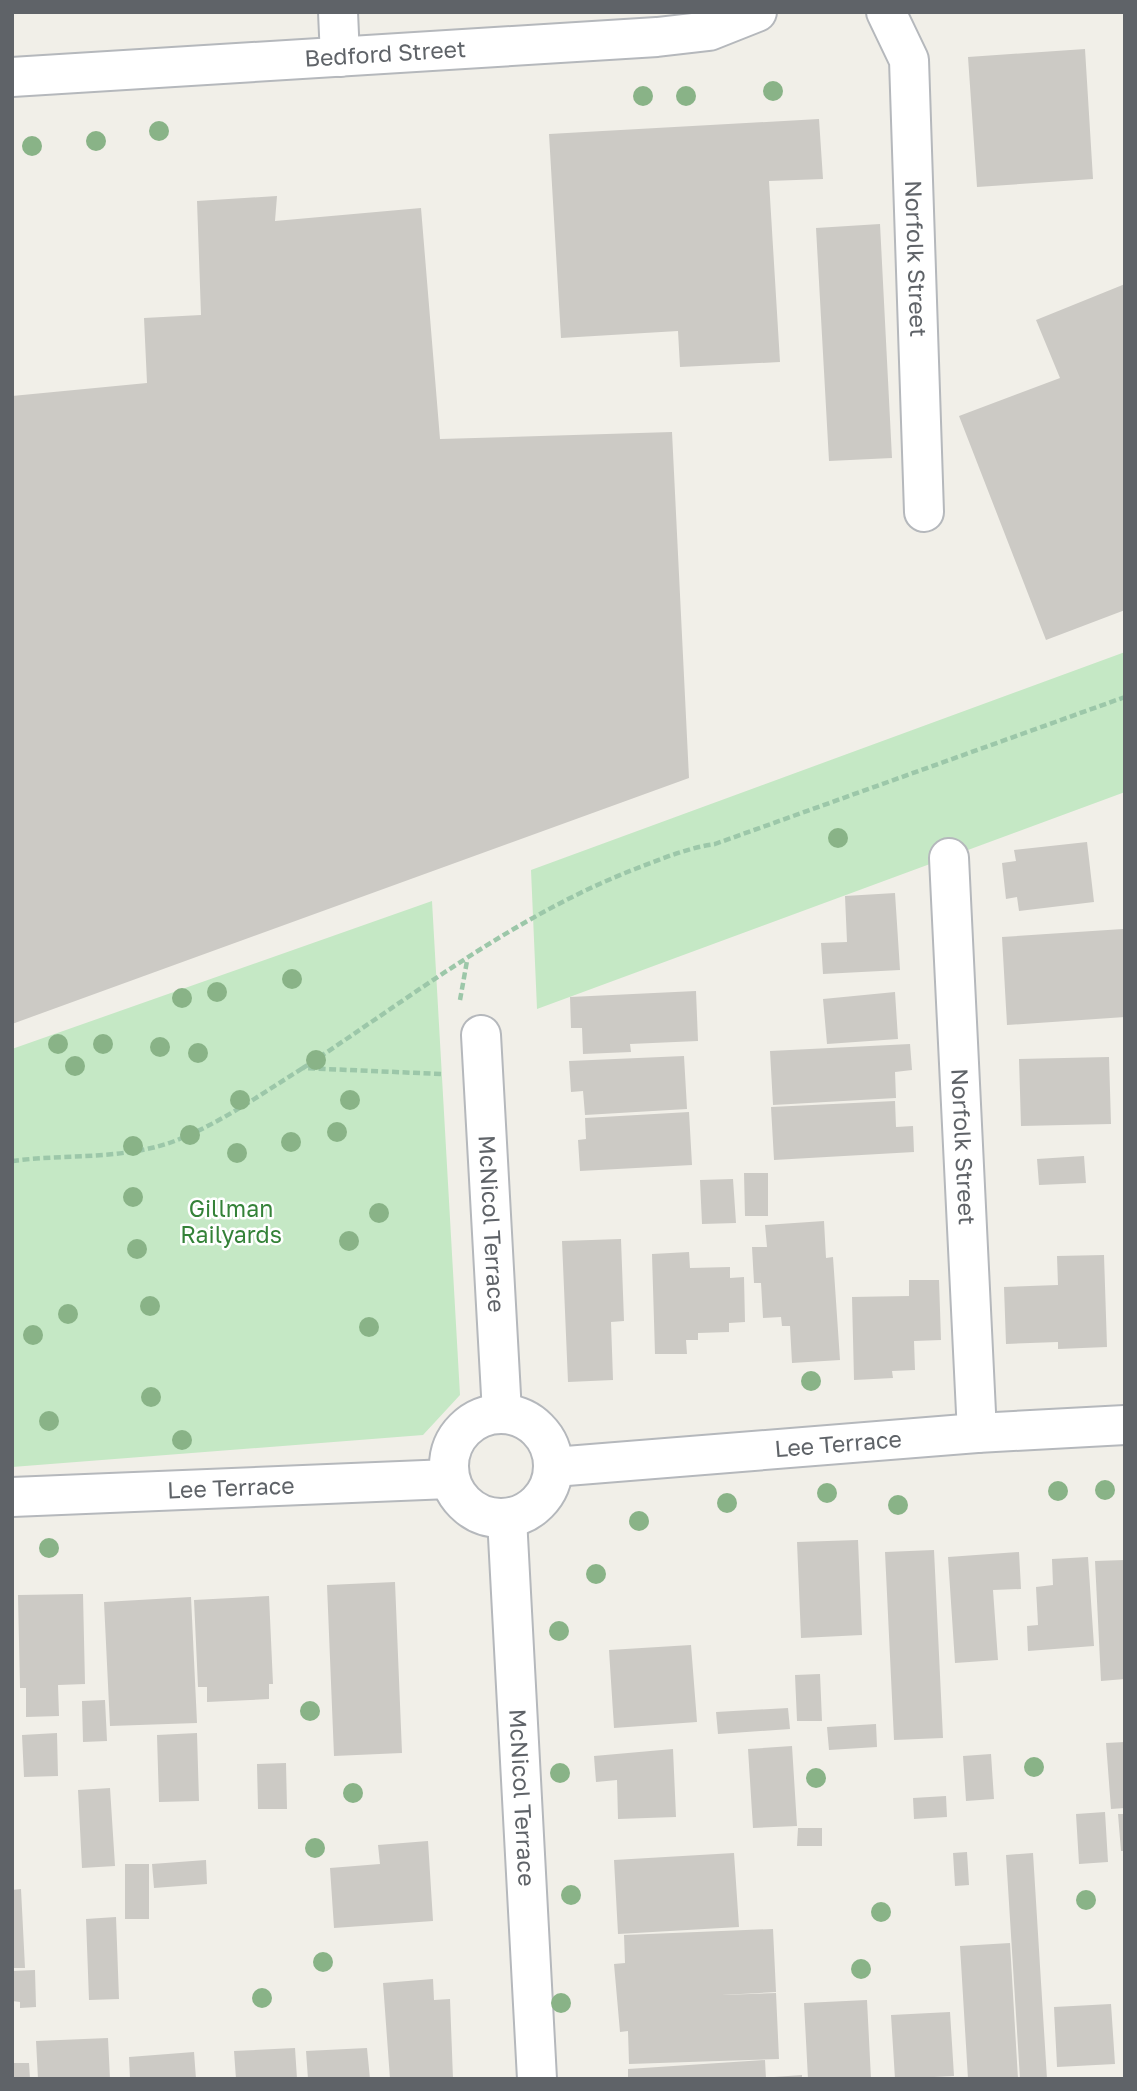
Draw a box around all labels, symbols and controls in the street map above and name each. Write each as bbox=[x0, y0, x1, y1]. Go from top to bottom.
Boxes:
street label: Bedford Street bbox=[304, 34, 467, 72]
street label: Norfolk Street bbox=[900, 180, 933, 338]
street label: Norfolk Street bbox=[946, 1068, 982, 1226]
street label: McNicol Terrace bbox=[474, 1134, 511, 1313]
park label: Gillman Railyards bbox=[180, 1194, 282, 1248]
street label: Lee Terrace bbox=[773, 1424, 903, 1462]
street label: Lee Terrace bbox=[167, 1470, 295, 1504]
street label: McNicol Terrace bbox=[504, 1708, 542, 1887]

